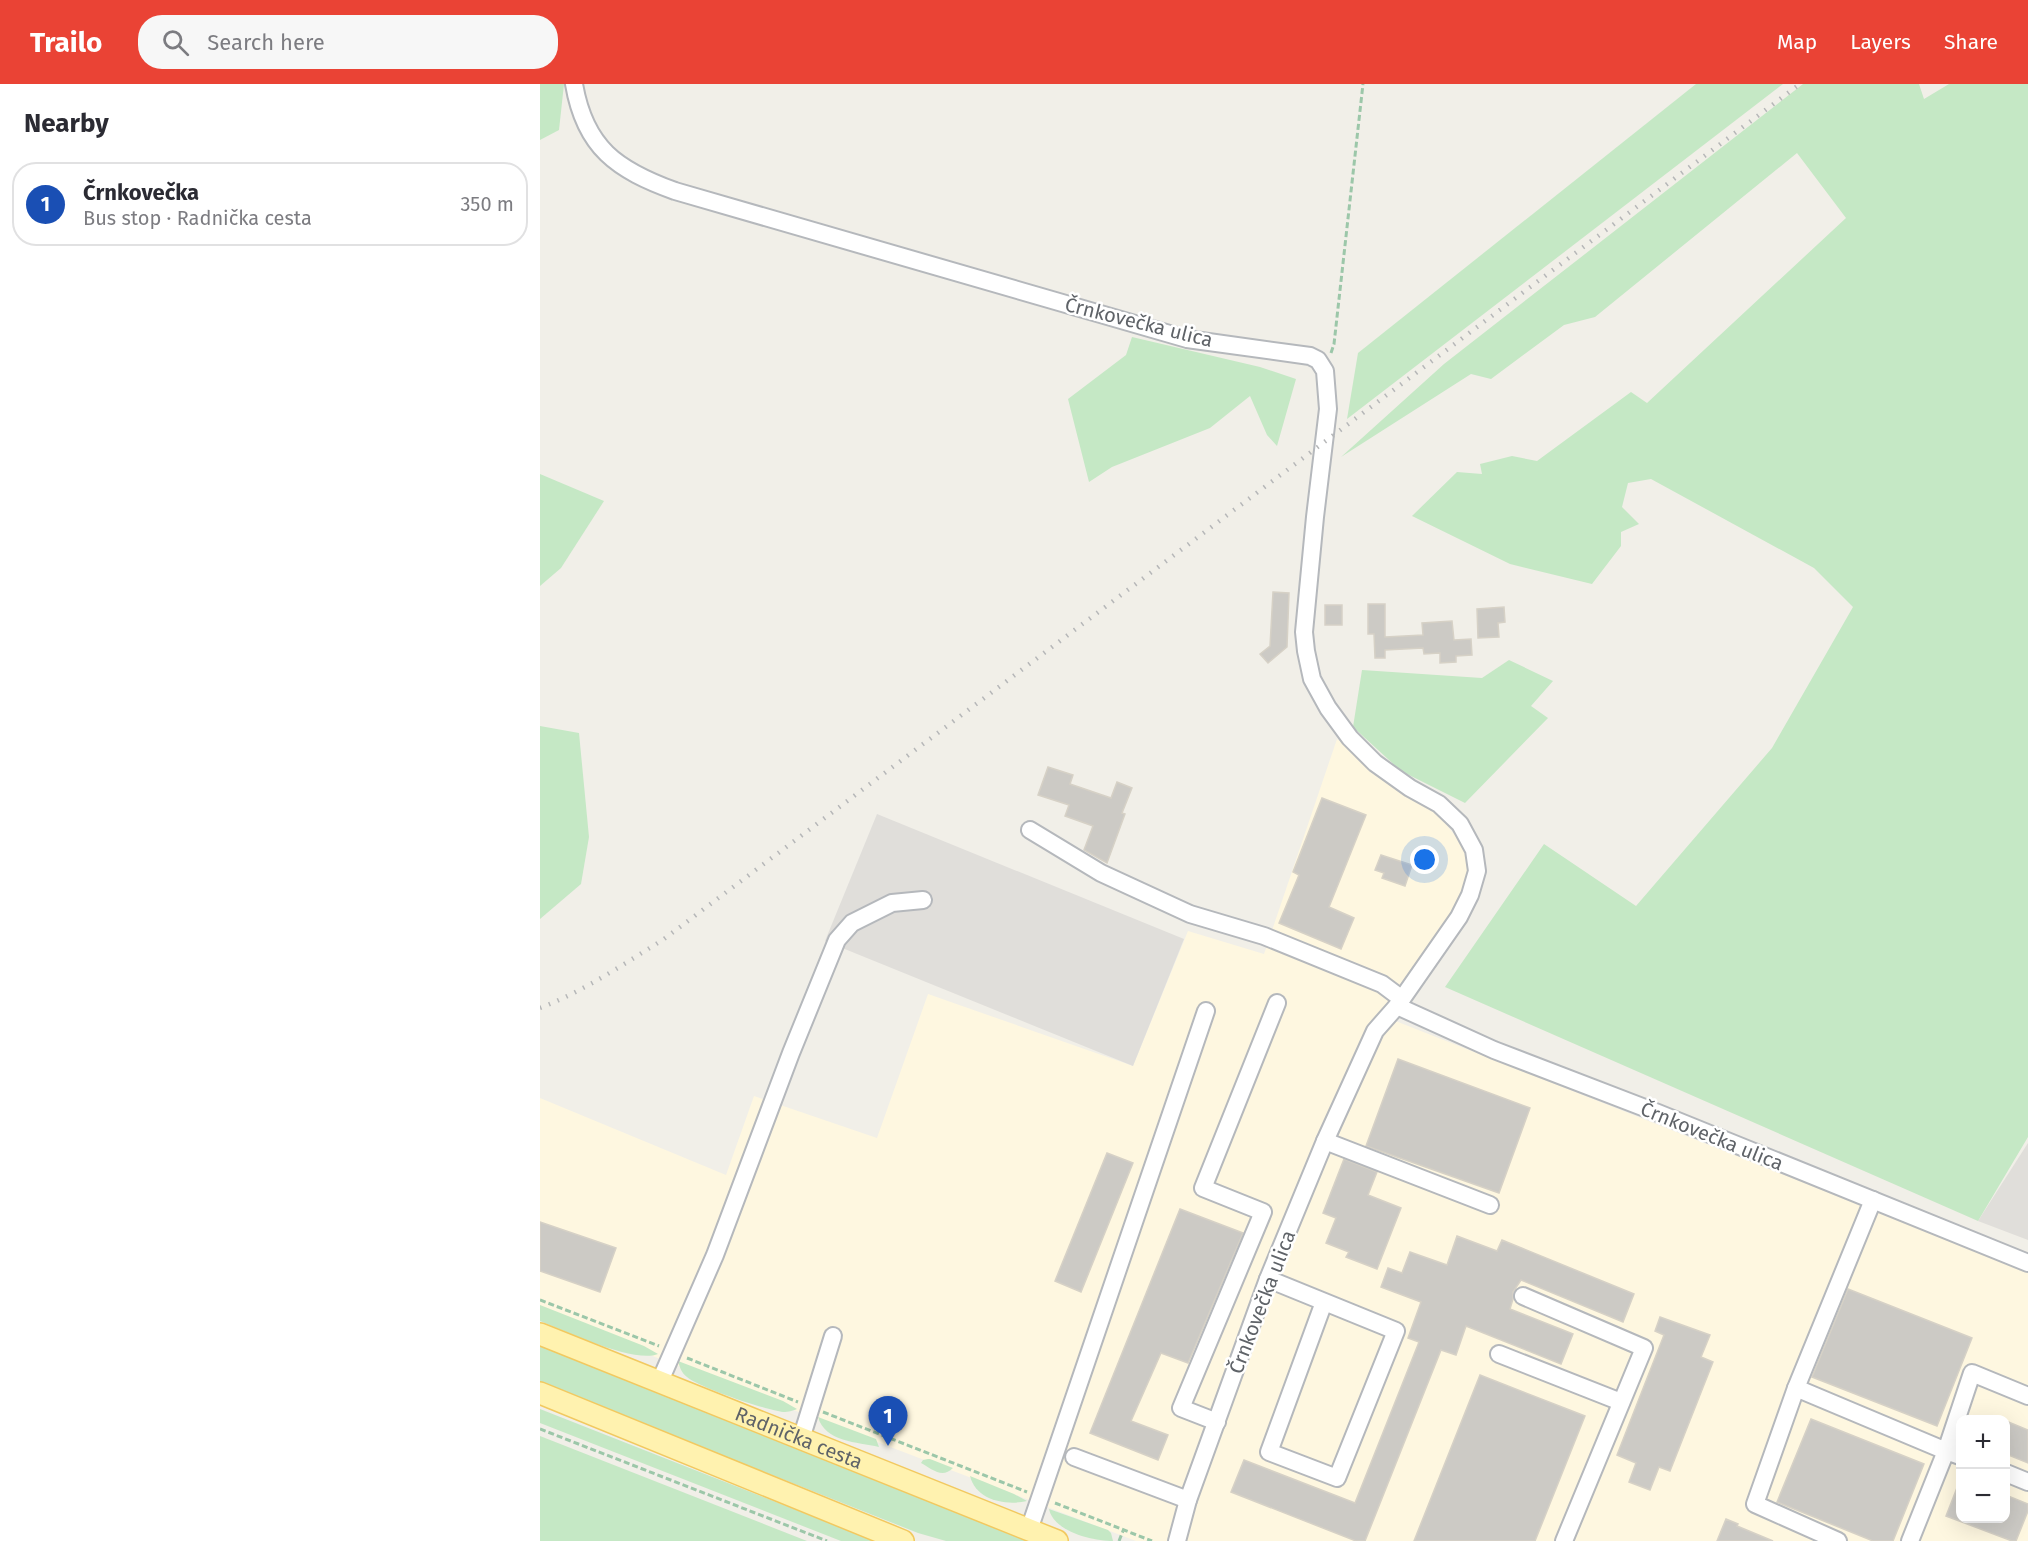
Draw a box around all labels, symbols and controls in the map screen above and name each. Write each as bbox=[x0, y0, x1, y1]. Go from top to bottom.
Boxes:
search box bbox=[138, 15, 558, 69]
text: Trailo bbox=[30, 26, 102, 59]
icon: search bbox=[159, 26, 192, 59]
text: Search here bbox=[207, 29, 325, 56]
text: Map bbox=[1777, 29, 1817, 55]
text: Layers bbox=[1850, 29, 1911, 55]
text: Share bbox=[1944, 29, 1998, 55]
text: Nearby bbox=[24, 108, 109, 139]
text: Črnkovečka bbox=[83, 179, 199, 206]
text: 1 bbox=[41, 192, 50, 216]
text: 350 m bbox=[460, 192, 514, 216]
text: Bus stop · Radnička cesta bbox=[83, 206, 312, 230]
street label: Črnkovečka ulica bbox=[1062, 292, 1216, 352]
your location bbox=[1410, 845, 1439, 874]
street label: Črnkovečka ulica bbox=[1637, 1096, 1787, 1176]
street label: Črnkovečka ulica bbox=[1224, 1227, 1300, 1377]
pin: 1 bbox=[868, 1396, 908, 1446]
street label: Radnička cesta bbox=[732, 1401, 866, 1474]
map controls bbox=[1956, 1415, 2010, 1523]
button: + bbox=[1956, 1415, 2010, 1469]
button: − bbox=[1956, 1469, 2010, 1523]

